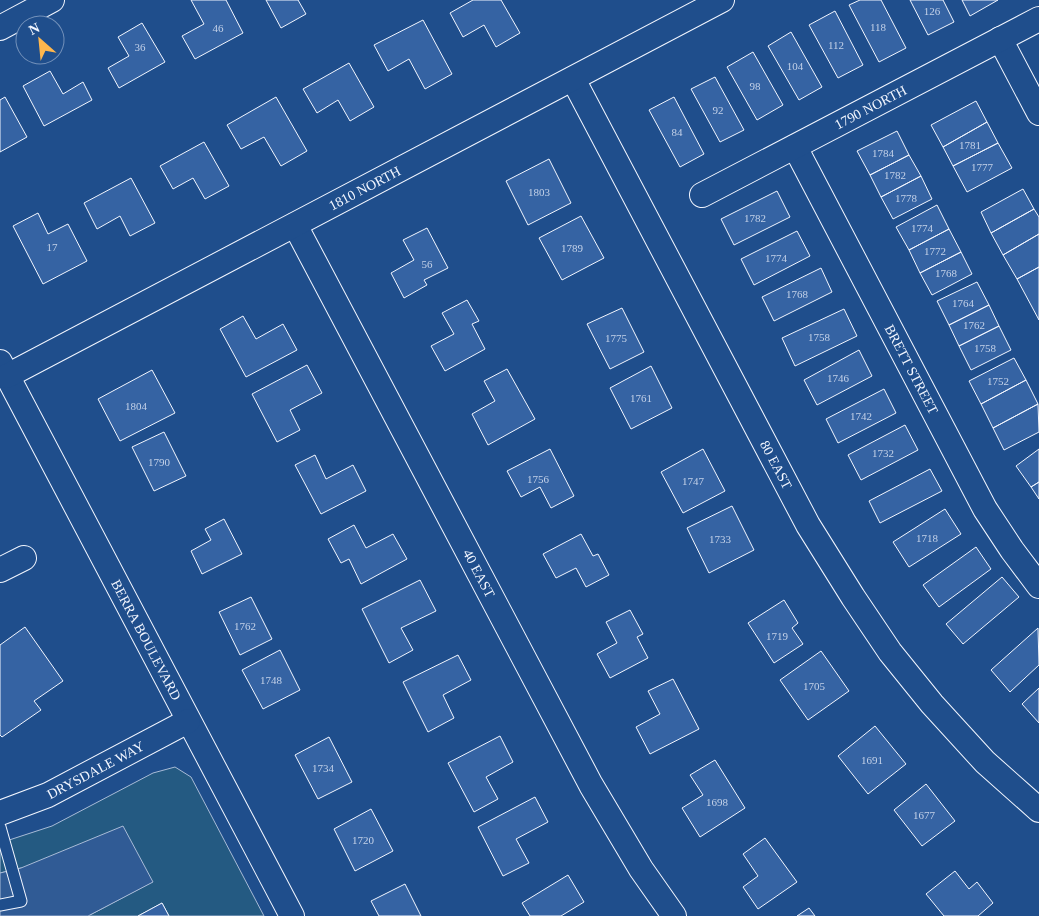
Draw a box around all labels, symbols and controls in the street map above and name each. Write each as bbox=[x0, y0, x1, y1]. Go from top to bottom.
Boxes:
house number: 126 bbox=[924, 5, 941, 17]
north arrow bbox=[15, 15, 65, 65]
text: N bbox=[26, 20, 42, 38]
house number: 118 bbox=[870, 21, 887, 33]
house number: 46 bbox=[213, 22, 224, 34]
house number: 112 bbox=[828, 39, 844, 51]
house number: 36 bbox=[135, 41, 146, 53]
house number: 104 bbox=[787, 60, 804, 72]
house number: 98 bbox=[750, 80, 761, 92]
street label: 1790 NORTH bbox=[832, 82, 909, 132]
house number: 92 bbox=[713, 104, 724, 116]
house number: 84 bbox=[672, 126, 683, 138]
house number: 1781 bbox=[959, 139, 981, 151]
house number: 1784 bbox=[872, 147, 895, 159]
house number: 1777 bbox=[971, 161, 994, 173]
street label: 1810 NORTH bbox=[326, 163, 403, 213]
house number: 1782 bbox=[884, 169, 906, 181]
house number: 1803 bbox=[528, 186, 551, 198]
house number: 1778 bbox=[895, 192, 918, 204]
house number: 1782 bbox=[744, 212, 766, 224]
house number: 1774 bbox=[911, 222, 934, 234]
house number: 17 bbox=[47, 241, 58, 253]
house number: 1789 bbox=[561, 242, 584, 254]
house number: 1772 bbox=[924, 245, 946, 257]
house number: 1774 bbox=[765, 252, 788, 264]
house number: 56 bbox=[422, 258, 433, 270]
house number: 1768 bbox=[935, 267, 958, 279]
house number: 1768 bbox=[786, 288, 809, 300]
house number: 1764 bbox=[952, 297, 975, 309]
house number: 1762 bbox=[963, 319, 985, 331]
street label: BRETT STREET bbox=[882, 322, 942, 417]
house number: 1758 bbox=[808, 331, 831, 343]
house number: 1775 bbox=[605, 332, 628, 344]
house number: 1758 bbox=[974, 342, 997, 354]
house number: 1746 bbox=[827, 372, 850, 384]
house number: 1752 bbox=[987, 375, 1009, 387]
house number: 1761 bbox=[630, 392, 652, 404]
house number: 1804 bbox=[125, 400, 148, 412]
house number: 1742 bbox=[850, 410, 872, 422]
street label: 80 EAST bbox=[757, 438, 795, 492]
house number: 1732 bbox=[872, 447, 894, 459]
house number: 1790 bbox=[148, 456, 171, 468]
house number: 1756 bbox=[527, 473, 550, 485]
house number: 1747 bbox=[682, 475, 705, 487]
house number: 1718 bbox=[916, 532, 939, 544]
house number: 1733 bbox=[709, 533, 732, 545]
street label: 40 EAST bbox=[460, 547, 498, 600]
street label: BERRA BOULEVARD bbox=[109, 577, 184, 703]
house number: 1762 bbox=[234, 620, 256, 632]
house number: 1719 bbox=[766, 630, 789, 642]
house number: 1748 bbox=[260, 674, 283, 686]
house number: 1705 bbox=[803, 680, 826, 692]
street label: DRYSDALE WAY bbox=[44, 738, 147, 802]
house number: 1691 bbox=[861, 754, 883, 766]
house number: 1734 bbox=[312, 762, 335, 774]
house number: 1698 bbox=[706, 796, 729, 808]
house number: 1677 bbox=[913, 809, 936, 821]
house number: 1720 bbox=[352, 834, 375, 846]

